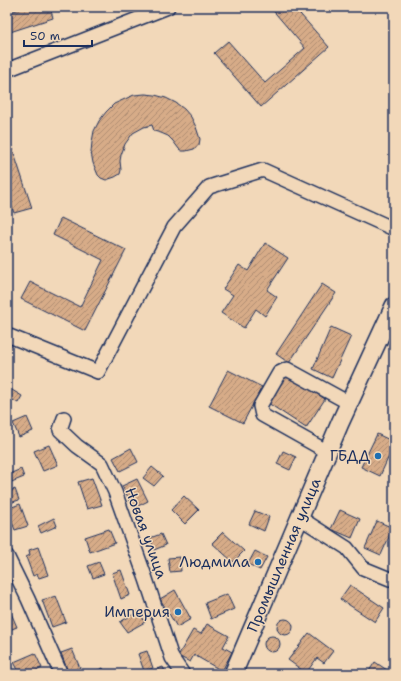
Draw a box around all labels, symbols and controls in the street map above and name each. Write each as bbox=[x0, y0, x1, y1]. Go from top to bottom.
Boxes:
scale bar bbox=[24, 22, 92, 48]
text: 50 m bbox=[30, 28, 60, 44]
place label: ГБДД bbox=[330, 446, 371, 466]
marker: ГБДД bbox=[373, 451, 383, 461]
street label: Промышленная улица bbox=[242, 474, 326, 635]
street label: Новая улица bbox=[120, 485, 172, 582]
place label: Людмила bbox=[179, 552, 251, 572]
marker: Людмила bbox=[253, 557, 263, 567]
place label: Империя bbox=[104, 602, 170, 622]
marker: Империя bbox=[173, 607, 183, 617]

